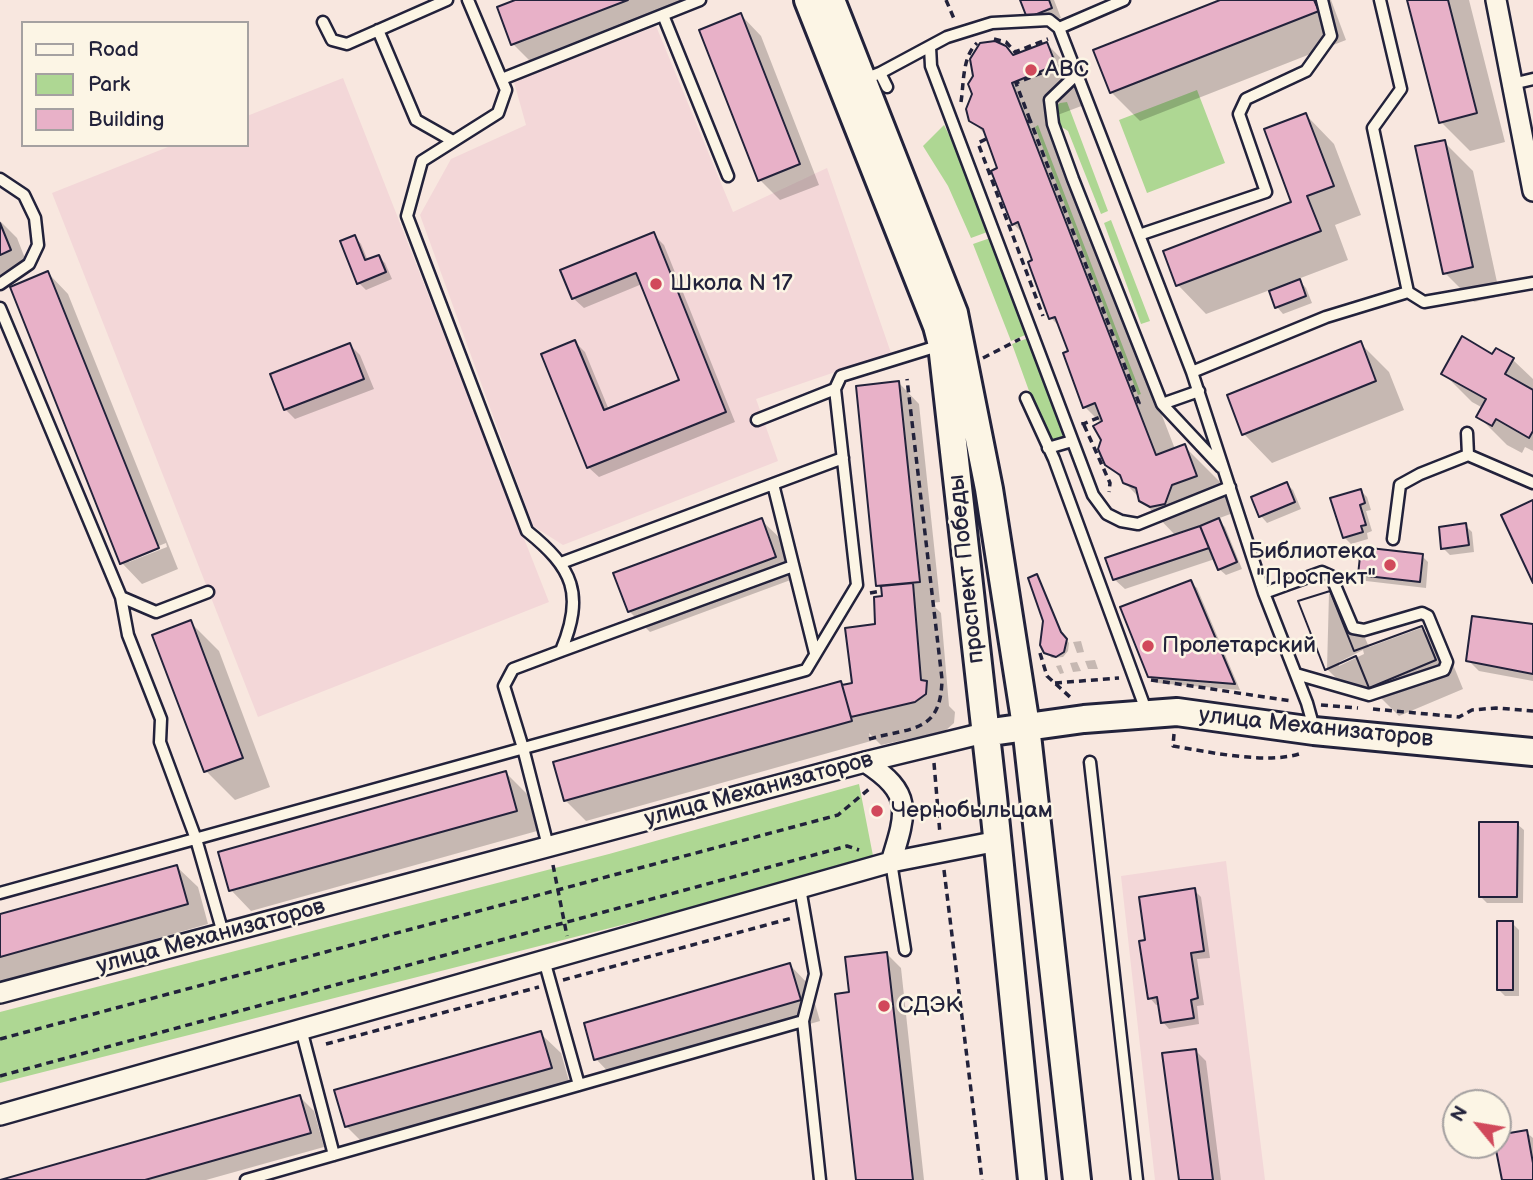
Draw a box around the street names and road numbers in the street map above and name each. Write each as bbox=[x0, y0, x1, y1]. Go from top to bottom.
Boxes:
street label: проспект Победы bbox=[943, 473, 991, 665]
street label: улица Механизаторов bbox=[1197, 702, 1435, 754]
street label: улица Механизаторов bbox=[642, 746, 876, 834]
street label: улица Механизаторов bbox=[94, 893, 328, 981]

